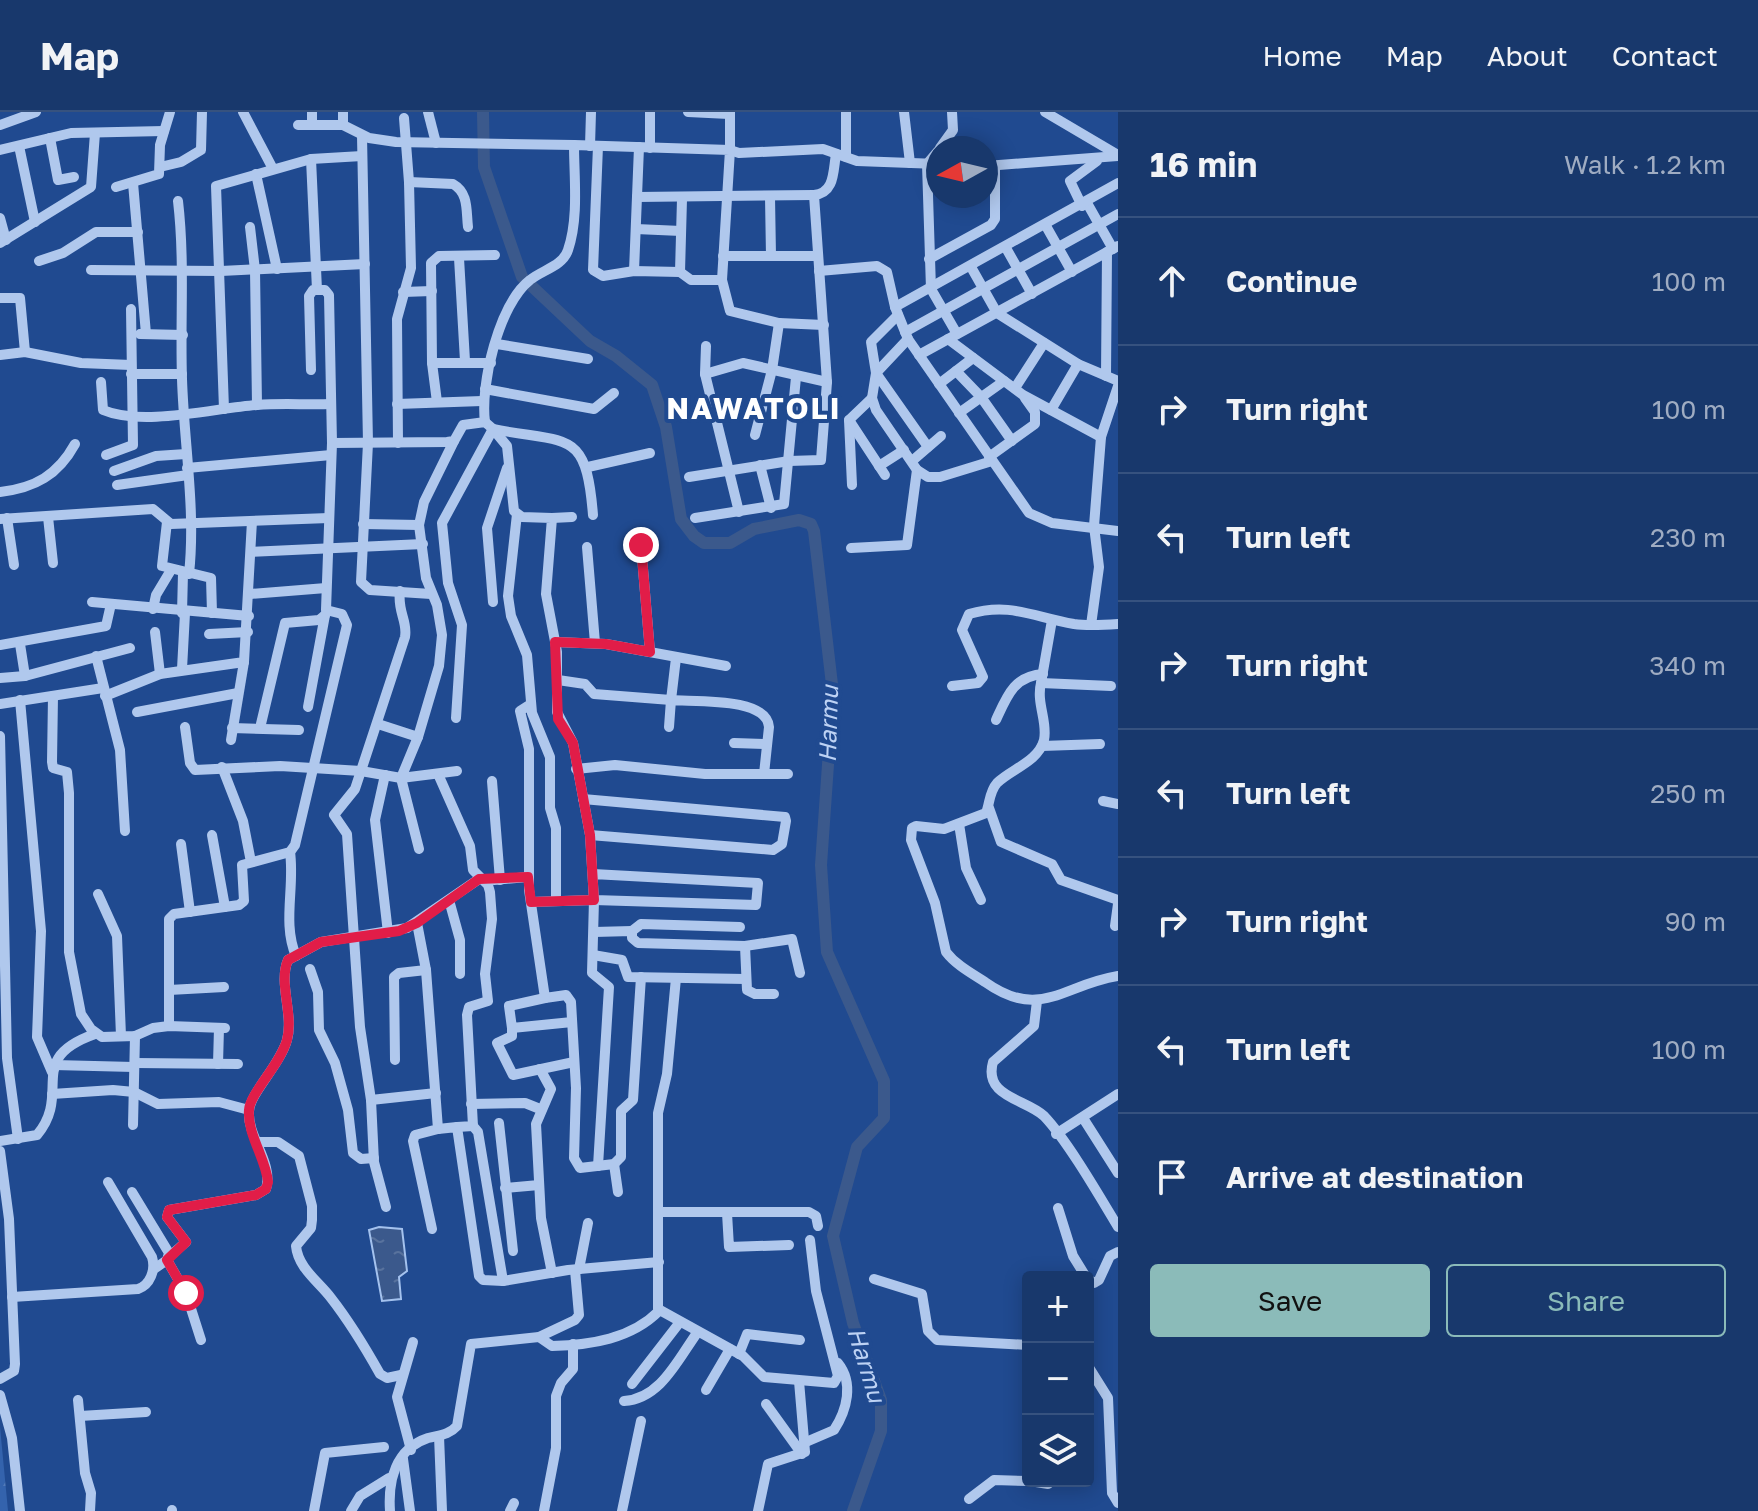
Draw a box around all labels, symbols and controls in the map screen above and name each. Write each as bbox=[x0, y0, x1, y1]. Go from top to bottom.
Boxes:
text: Map bbox=[40, 33, 119, 78]
text: Home bbox=[1263, 39, 1342, 72]
text: Map bbox=[1386, 39, 1443, 72]
text: About bbox=[1487, 39, 1568, 72]
text: Contact bbox=[1612, 39, 1718, 72]
north arrow bbox=[926, 136, 998, 208]
text: 16 min bbox=[1150, 144, 1257, 184]
text: Walk · 1.2 km bbox=[1564, 149, 1726, 180]
icon: ahead bbox=[1150, 259, 1194, 303]
text: Continue bbox=[1226, 263, 1357, 299]
text: 100 m bbox=[1652, 266, 1726, 297]
icon: right bbox=[1150, 387, 1194, 431]
district label: NAWATOLI bbox=[666, 390, 842, 426]
text: Turn right bbox=[1226, 391, 1368, 427]
text: 100 m bbox=[1652, 394, 1726, 425]
icon: left bbox=[1150, 515, 1194, 559]
text: Turn left bbox=[1226, 519, 1351, 555]
text: 230 m bbox=[1650, 522, 1726, 553]
route end bbox=[623, 527, 659, 563]
icon: right bbox=[1150, 643, 1194, 687]
text: Turn right bbox=[1226, 647, 1368, 683]
text: 340 m bbox=[1649, 650, 1726, 681]
water label: Harmu bbox=[812, 684, 843, 763]
icon: left bbox=[1150, 771, 1194, 815]
text: Turn left bbox=[1226, 775, 1351, 811]
text: 250 m bbox=[1650, 778, 1726, 809]
icon: right bbox=[1150, 899, 1194, 943]
text: Turn right bbox=[1226, 903, 1368, 939]
text: 90 m bbox=[1665, 906, 1726, 937]
icon: left bbox=[1150, 1027, 1194, 1071]
text: Turn left bbox=[1226, 1031, 1351, 1067]
text: 100 m bbox=[1652, 1034, 1726, 1065]
icon: arrive bbox=[1150, 1155, 1194, 1199]
text: Arrive at destination bbox=[1226, 1159, 1523, 1195]
button: Save bbox=[1150, 1264, 1430, 1337]
button: Share bbox=[1446, 1264, 1726, 1337]
map controls bbox=[1022, 1271, 1094, 1487]
button: + bbox=[1022, 1271, 1094, 1343]
route start bbox=[168, 1275, 204, 1311]
water label: Harmu bbox=[842, 1324, 893, 1407]
button: − bbox=[1022, 1343, 1094, 1415]
button: layers bbox=[1022, 1415, 1094, 1487]

